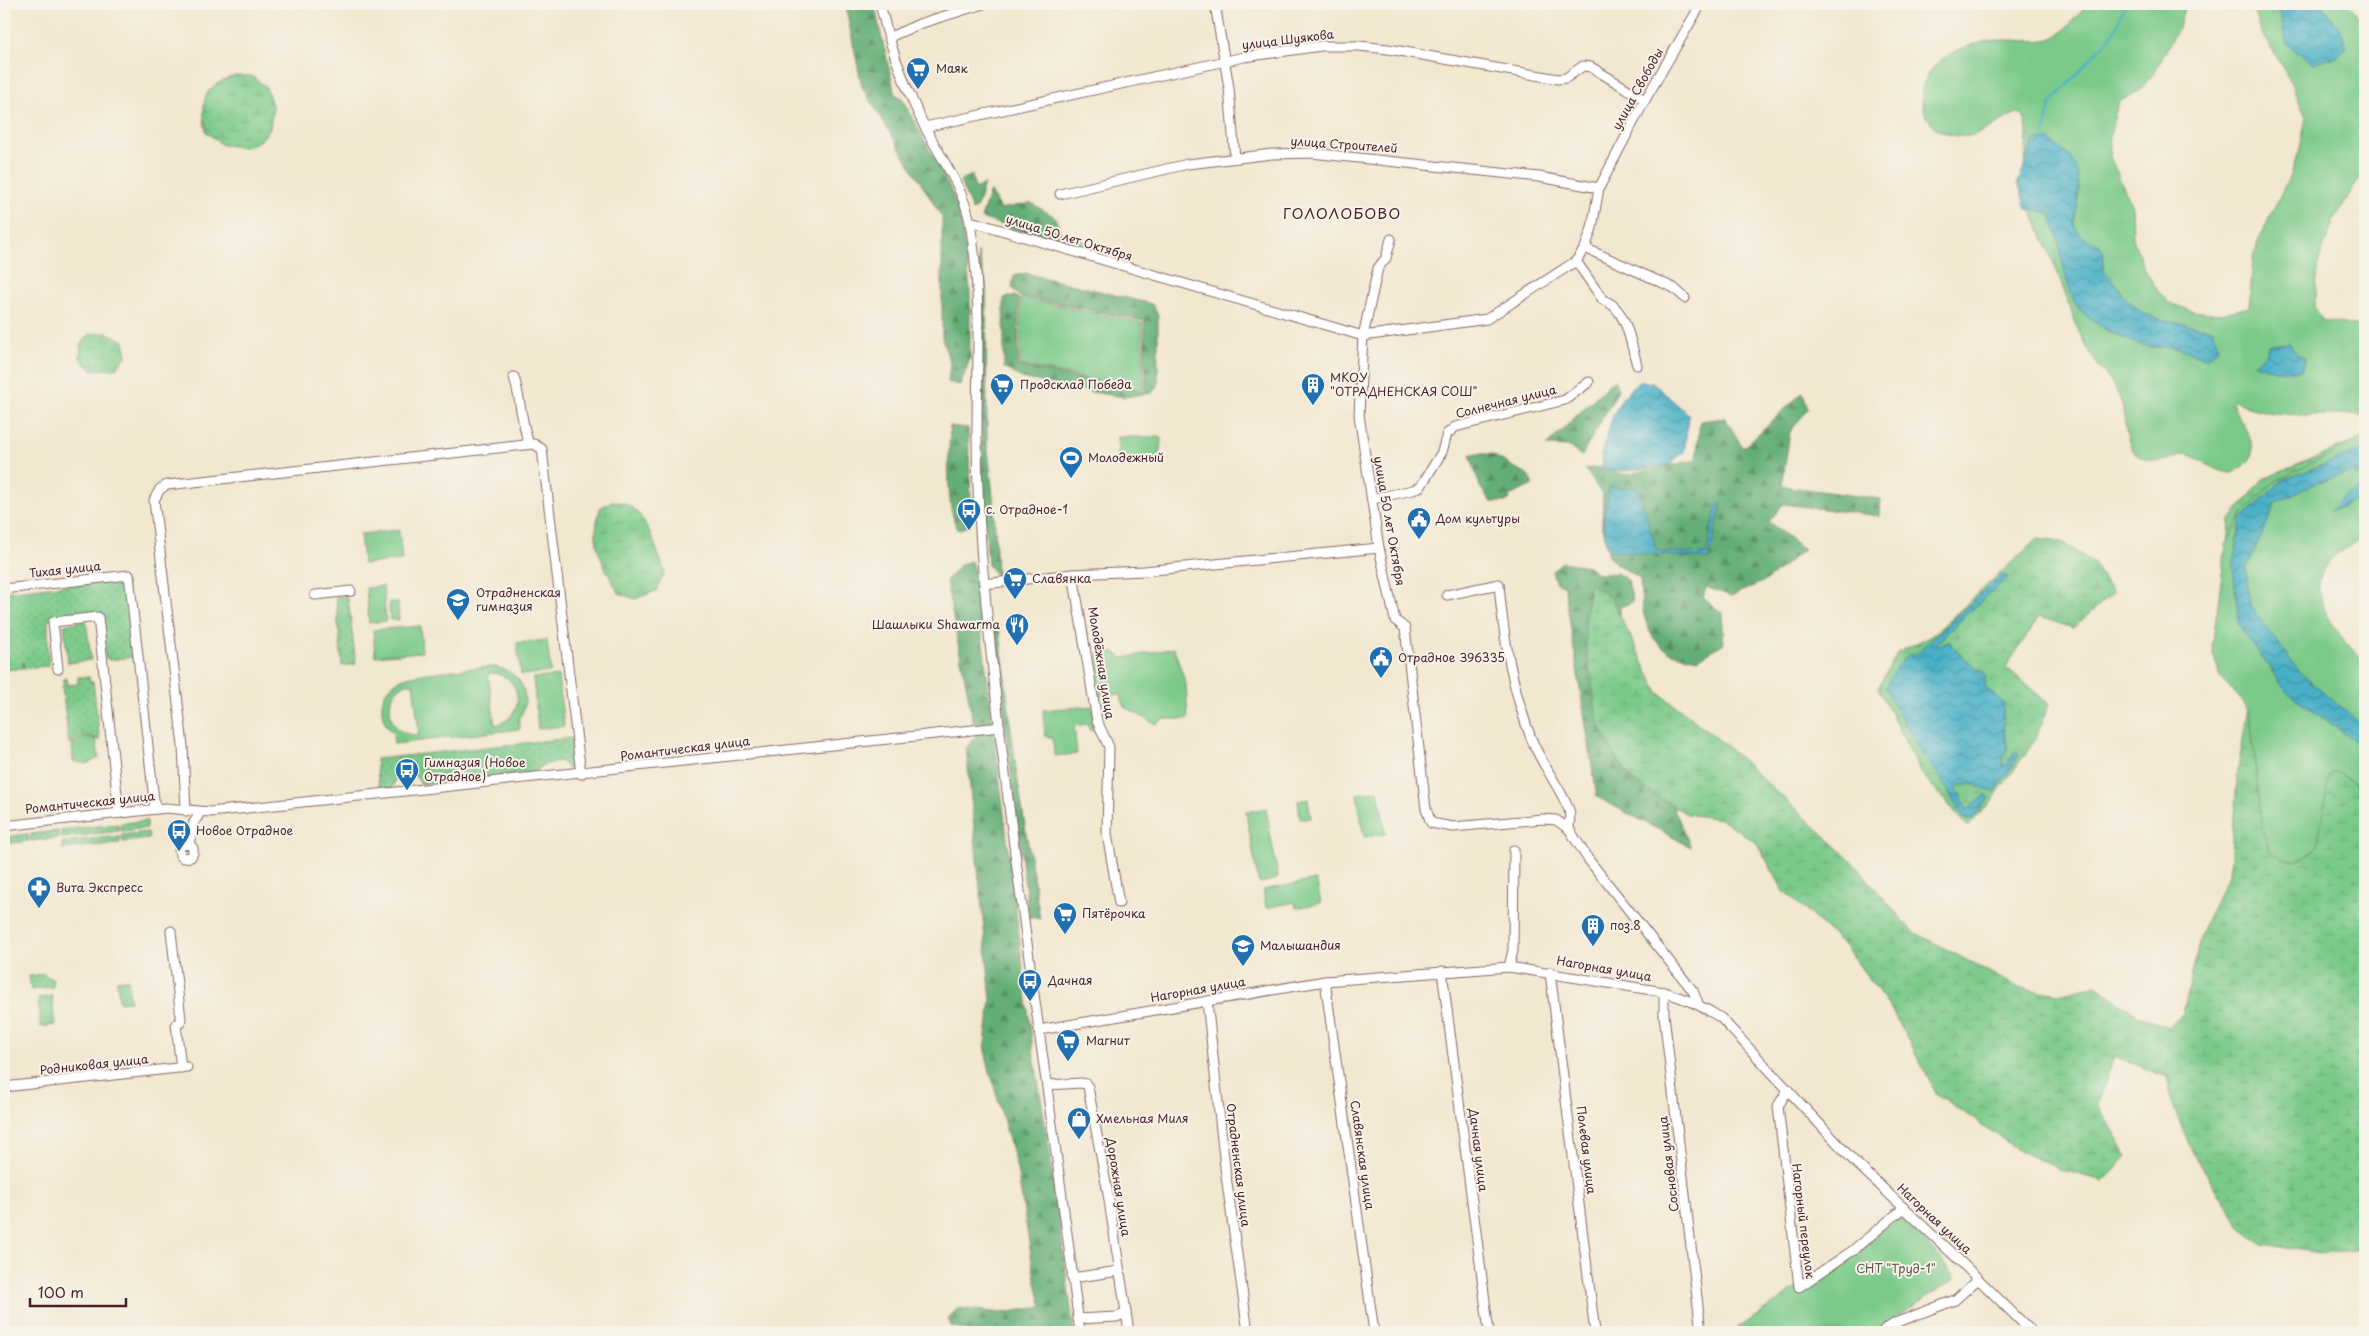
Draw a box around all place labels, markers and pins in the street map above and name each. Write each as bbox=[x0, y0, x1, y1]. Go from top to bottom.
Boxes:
supermarket icon: Маяк bbox=[905, 56, 931, 90]
place label: Маяк bbox=[936, 59, 968, 77]
place label: МКОУ "ОТРАДНЕНСКАЯ СОШ" bbox=[1330, 368, 1477, 400]
supermarket icon: Продсклад Победа bbox=[989, 372, 1015, 406]
building icon: МКОУ "ОТРАДНЕНСКАЯ СОШ" bbox=[1300, 372, 1326, 406]
place label: Продсклад Победа bbox=[1020, 375, 1132, 393]
sports icon: Молодежный bbox=[1058, 445, 1084, 479]
place label: Молодежный bbox=[1088, 448, 1164, 466]
bus stop icon: с. Отрадное-1 bbox=[956, 497, 982, 531]
place label: с. Отрадное-1 bbox=[986, 500, 1068, 518]
public building icon: Дом культуры bbox=[1406, 506, 1432, 540]
place label: Дом культуры bbox=[1435, 509, 1520, 527]
supermarket icon: Славянка bbox=[1002, 566, 1028, 600]
place label: Славянка bbox=[1032, 569, 1092, 587]
place label: Отрадненская гимназия bbox=[476, 583, 561, 615]
school or university icon: Отрадненская гимназия bbox=[445, 587, 471, 621]
restaurant icon: Шашлыки Shawarma bbox=[1004, 612, 1030, 646]
place label: Шашлыки Shawarma bbox=[872, 615, 1000, 633]
public building icon: Отрадное 396335 bbox=[1368, 645, 1394, 679]
place label: Отрадное 396335 bbox=[1398, 648, 1505, 666]
place label: Гимназия (Новое Отрадное) bbox=[424, 753, 526, 785]
bus stop icon: Гимназия (Новое Отрадное) bbox=[394, 757, 420, 791]
bus stop icon: Новое Отрадное bbox=[166, 818, 192, 852]
place label: Новое Отрадное bbox=[196, 821, 294, 839]
pharmacy icon: Вита Экспресс bbox=[26, 875, 52, 909]
place label: Вита Экспресс bbox=[56, 878, 143, 896]
supermarket icon: Пятёрочка bbox=[1052, 901, 1078, 935]
place label: Пятёрочка bbox=[1082, 904, 1146, 922]
building icon: поз.8 bbox=[1580, 913, 1606, 947]
place label: поз.8 bbox=[1610, 916, 1641, 934]
school or university icon: Малышандия bbox=[1230, 933, 1256, 967]
place label: Малышандия bbox=[1260, 936, 1341, 954]
bus stop icon: Дачная bbox=[1017, 968, 1043, 1002]
place label: Дачная bbox=[1047, 971, 1092, 989]
supermarket icon: Магнит bbox=[1055, 1028, 1081, 1062]
place label: Магнит bbox=[1086, 1031, 1131, 1049]
shop icon: Хмельная Миля bbox=[1066, 1106, 1092, 1140]
place label: Хмельная Миля bbox=[1096, 1109, 1188, 1127]

